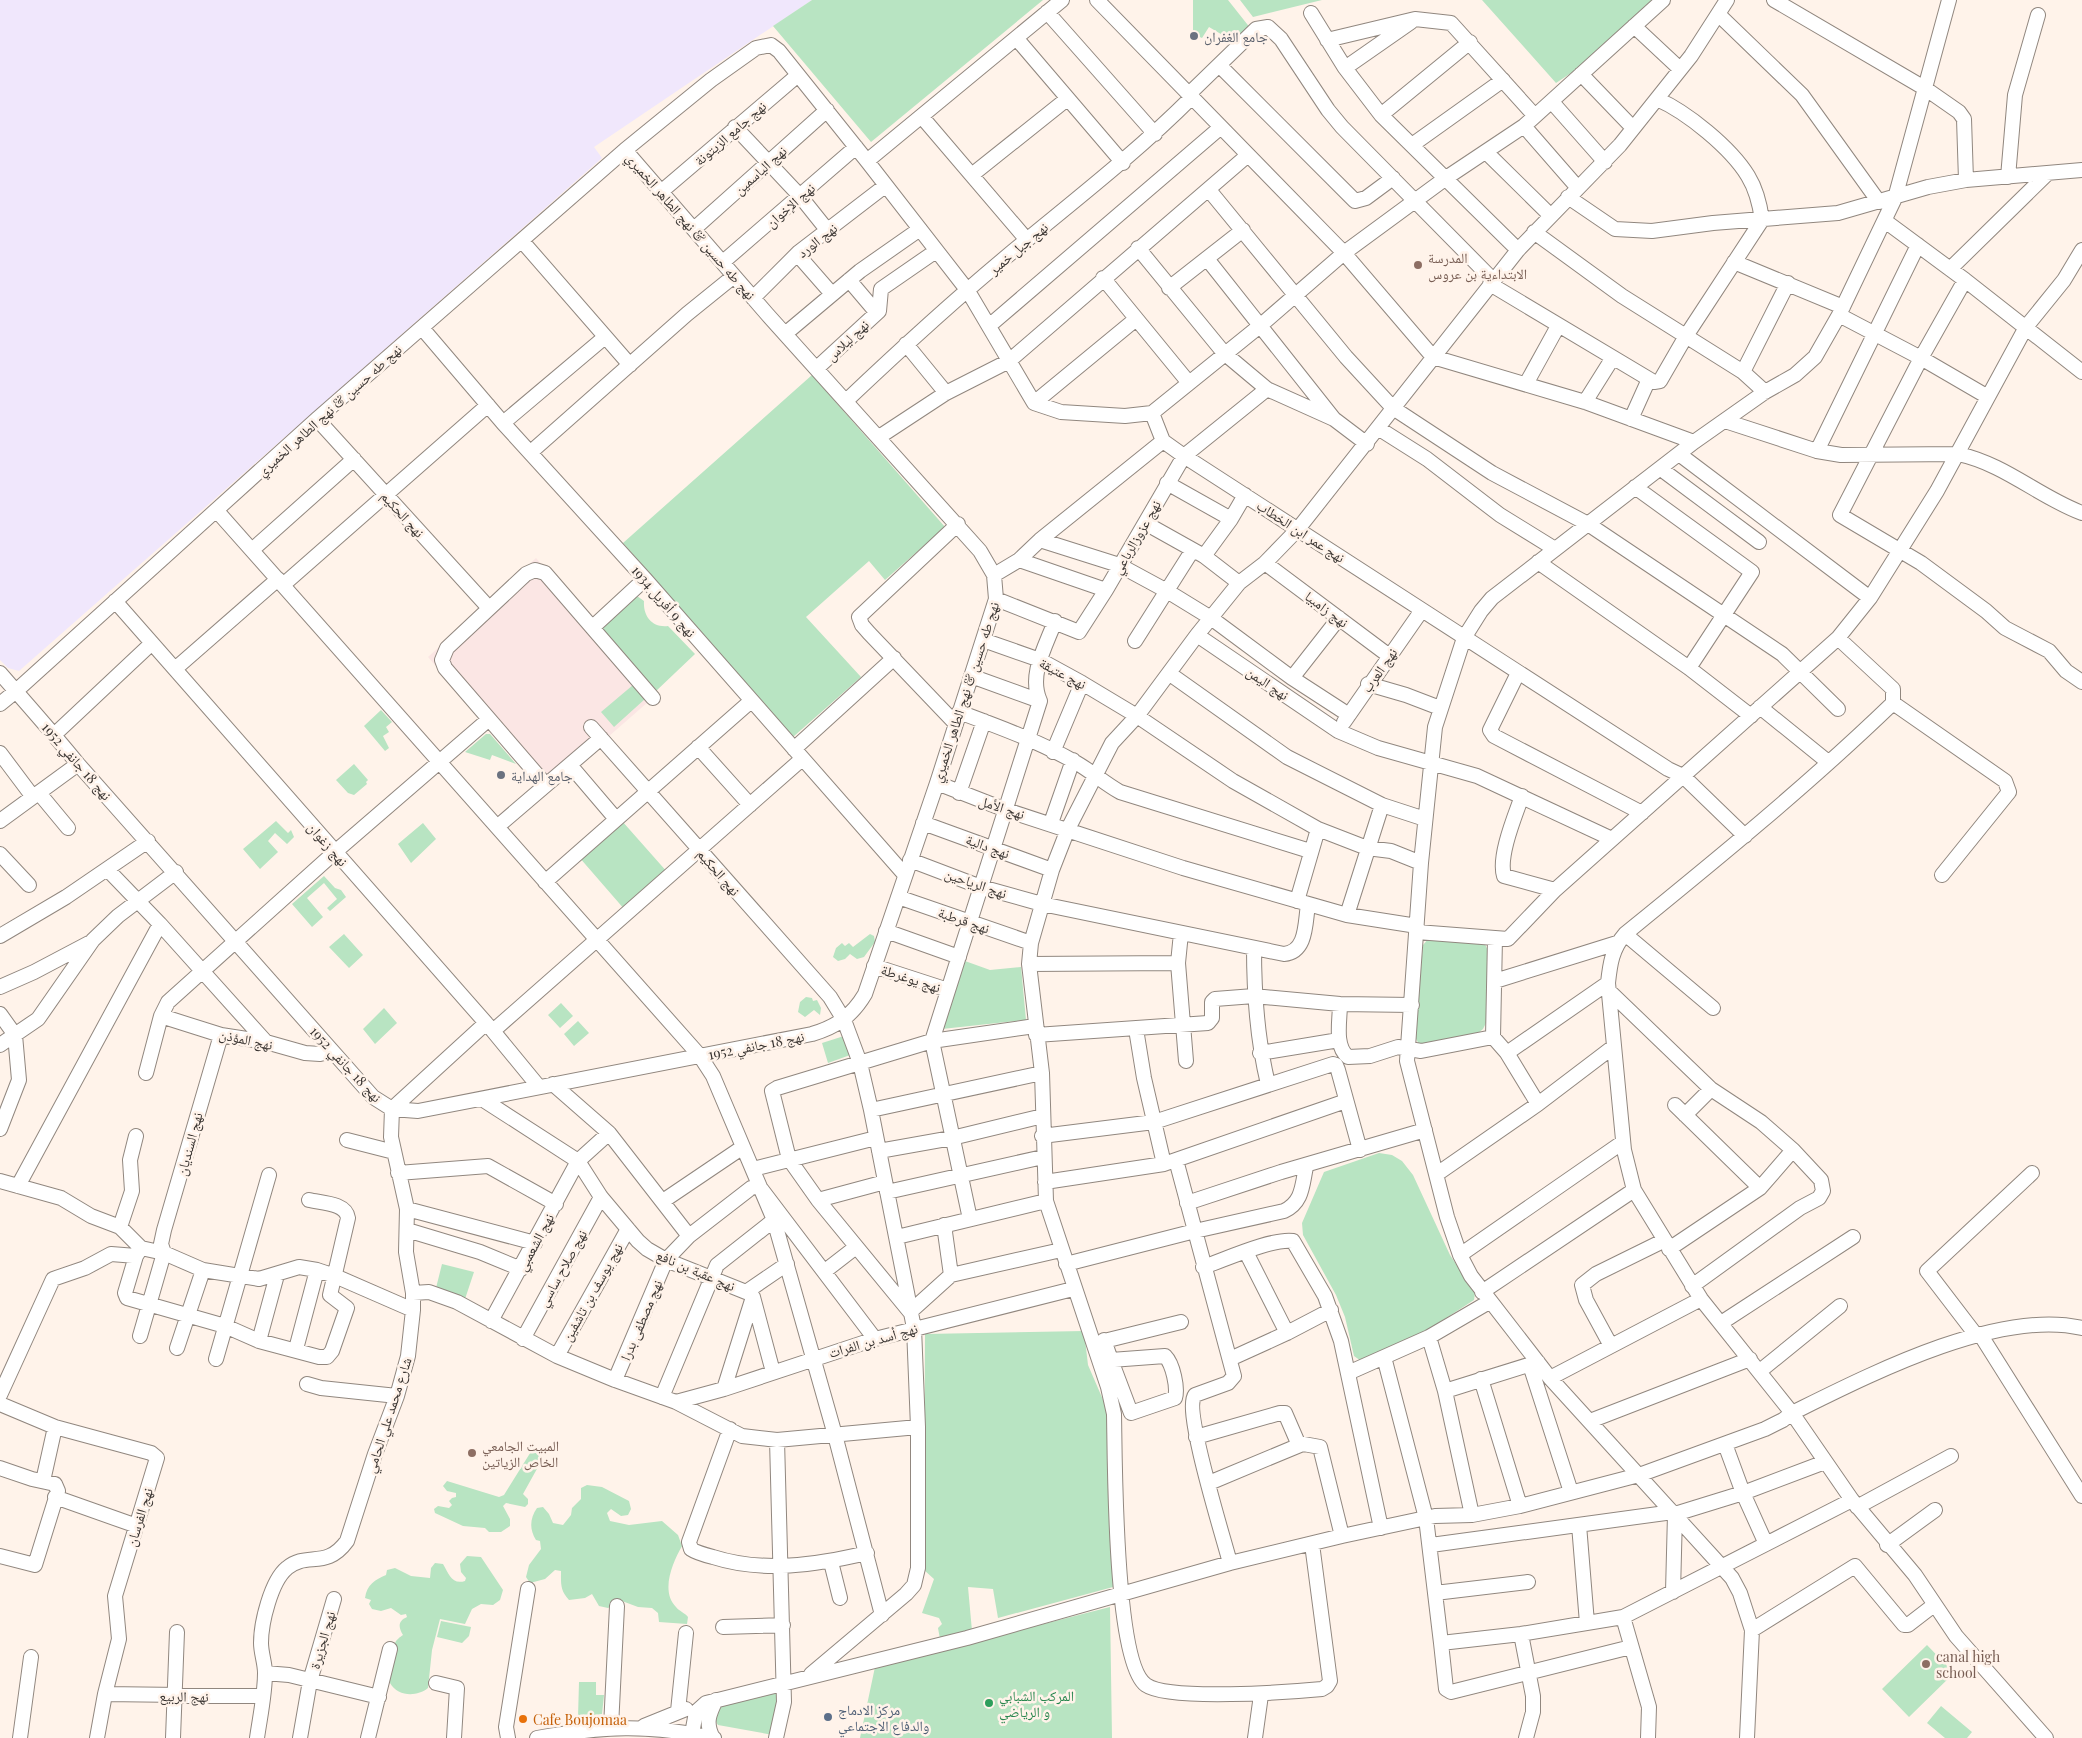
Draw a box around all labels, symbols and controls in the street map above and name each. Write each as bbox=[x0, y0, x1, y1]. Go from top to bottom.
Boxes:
place label: جامع الغفران bbox=[1204, 27, 1268, 47]
marker: جامع الغفران bbox=[1188, 30, 1200, 42]
street label: نهج جامع الزيتونة bbox=[690, 96, 771, 170]
street label: نهج الياسمين bbox=[729, 141, 791, 200]
street label: نهج طه حسين & نهج الطاهر الخميري bbox=[620, 149, 760, 305]
street label: نهج الإخوان bbox=[761, 178, 819, 232]
street label: نهج جبل خمير bbox=[983, 217, 1052, 280]
street label: نهج الورد bbox=[793, 218, 842, 262]
place label: المدرسة الابتداءية بن عروس bbox=[1428, 248, 1527, 283]
marker: المدرسة الابتداءية بن عروس bbox=[1412, 259, 1424, 271]
street label: نهج ليلاس bbox=[821, 315, 874, 366]
street label: نهج طه حسين & نهج الطاهر الخميري bbox=[252, 340, 407, 482]
street label: نهج الحكيم bbox=[376, 487, 429, 542]
street label: نهج عمر ابن الخطاب bbox=[1253, 495, 1349, 568]
street label: نهج عزوزالرباعي bbox=[1107, 496, 1167, 579]
street label: نهج 9 أفريل 1934 bbox=[627, 561, 701, 642]
street label: نهج زامبيا bbox=[1301, 586, 1353, 632]
street label: نهج طه حسين & نهج الطاهر الخميري bbox=[927, 599, 1006, 786]
street label: نهج العرب bbox=[1357, 644, 1402, 697]
street label: نهج عتيقة bbox=[1036, 653, 1090, 694]
street label: نهج اليمن bbox=[1243, 662, 1293, 705]
street label: نهج 18 جانفي 1952 bbox=[36, 718, 116, 806]
place label: جامع الهداية bbox=[511, 766, 573, 786]
marker: جامع الهداية bbox=[495, 769, 507, 781]
street label: نهج الأمل bbox=[976, 791, 1028, 824]
street label: نهج زغوان bbox=[303, 818, 353, 871]
street label: نهج دالية bbox=[963, 829, 1013, 864]
street label: نهج الحكيم bbox=[693, 844, 745, 900]
street label: نهج الرياحين bbox=[942, 864, 1010, 903]
street label: نهج قرطبة bbox=[935, 902, 992, 939]
street label: نهج يوغرطة bbox=[878, 959, 943, 998]
street label: نهج 18 جانفي 1952 bbox=[304, 1022, 386, 1108]
street label: نهج المؤذن bbox=[217, 1024, 275, 1055]
street label: نهج 18 جانفي 1952 bbox=[706, 1026, 806, 1066]
street label: نهج السنديان bbox=[171, 1110, 208, 1178]
street label: نهج الشعمبي bbox=[512, 1210, 560, 1275]
street label: نهج صلاح ساسي bbox=[533, 1226, 593, 1311]
street label: نهج يوسف بن تاشفين bbox=[557, 1240, 628, 1345]
street label: نهج عقبة بن نافع bbox=[653, 1245, 738, 1296]
street label: نهج مصطفى بدرا bbox=[615, 1277, 667, 1364]
street label: نهج أسد بن الفرات bbox=[826, 1318, 920, 1363]
street label: شارع محمد علي الحامي bbox=[360, 1355, 418, 1476]
place label: المبيت الجامعي الخاص الزياتين bbox=[482, 1436, 559, 1471]
marker: المبيت الجامعي الخاص الزياتين bbox=[466, 1447, 478, 1459]
street label: نهج الفرسان bbox=[121, 1485, 158, 1549]
street label: نهج الجزيرة bbox=[305, 1609, 340, 1671]
place label: canal high school bbox=[1936, 1647, 2001, 1682]
marker: canal high school bbox=[1920, 1658, 1932, 1670]
street label: نهج الربيع bbox=[159, 1686, 209, 1707]
place label: المركب الشبابي و الرياضي bbox=[999, 1686, 1074, 1723]
marker: المركب الشبابي و الرياضي bbox=[983, 1697, 995, 1709]
place label: مركز الادماج والدفاع الاجتماعي bbox=[838, 1700, 929, 1737]
place label: Cafe Boujomaa bbox=[533, 1710, 627, 1729]
marker: مركز الادماج والدفاع الاجتماعي bbox=[822, 1711, 834, 1723]
marker: Cafe Boujomaa bbox=[517, 1713, 529, 1725]

